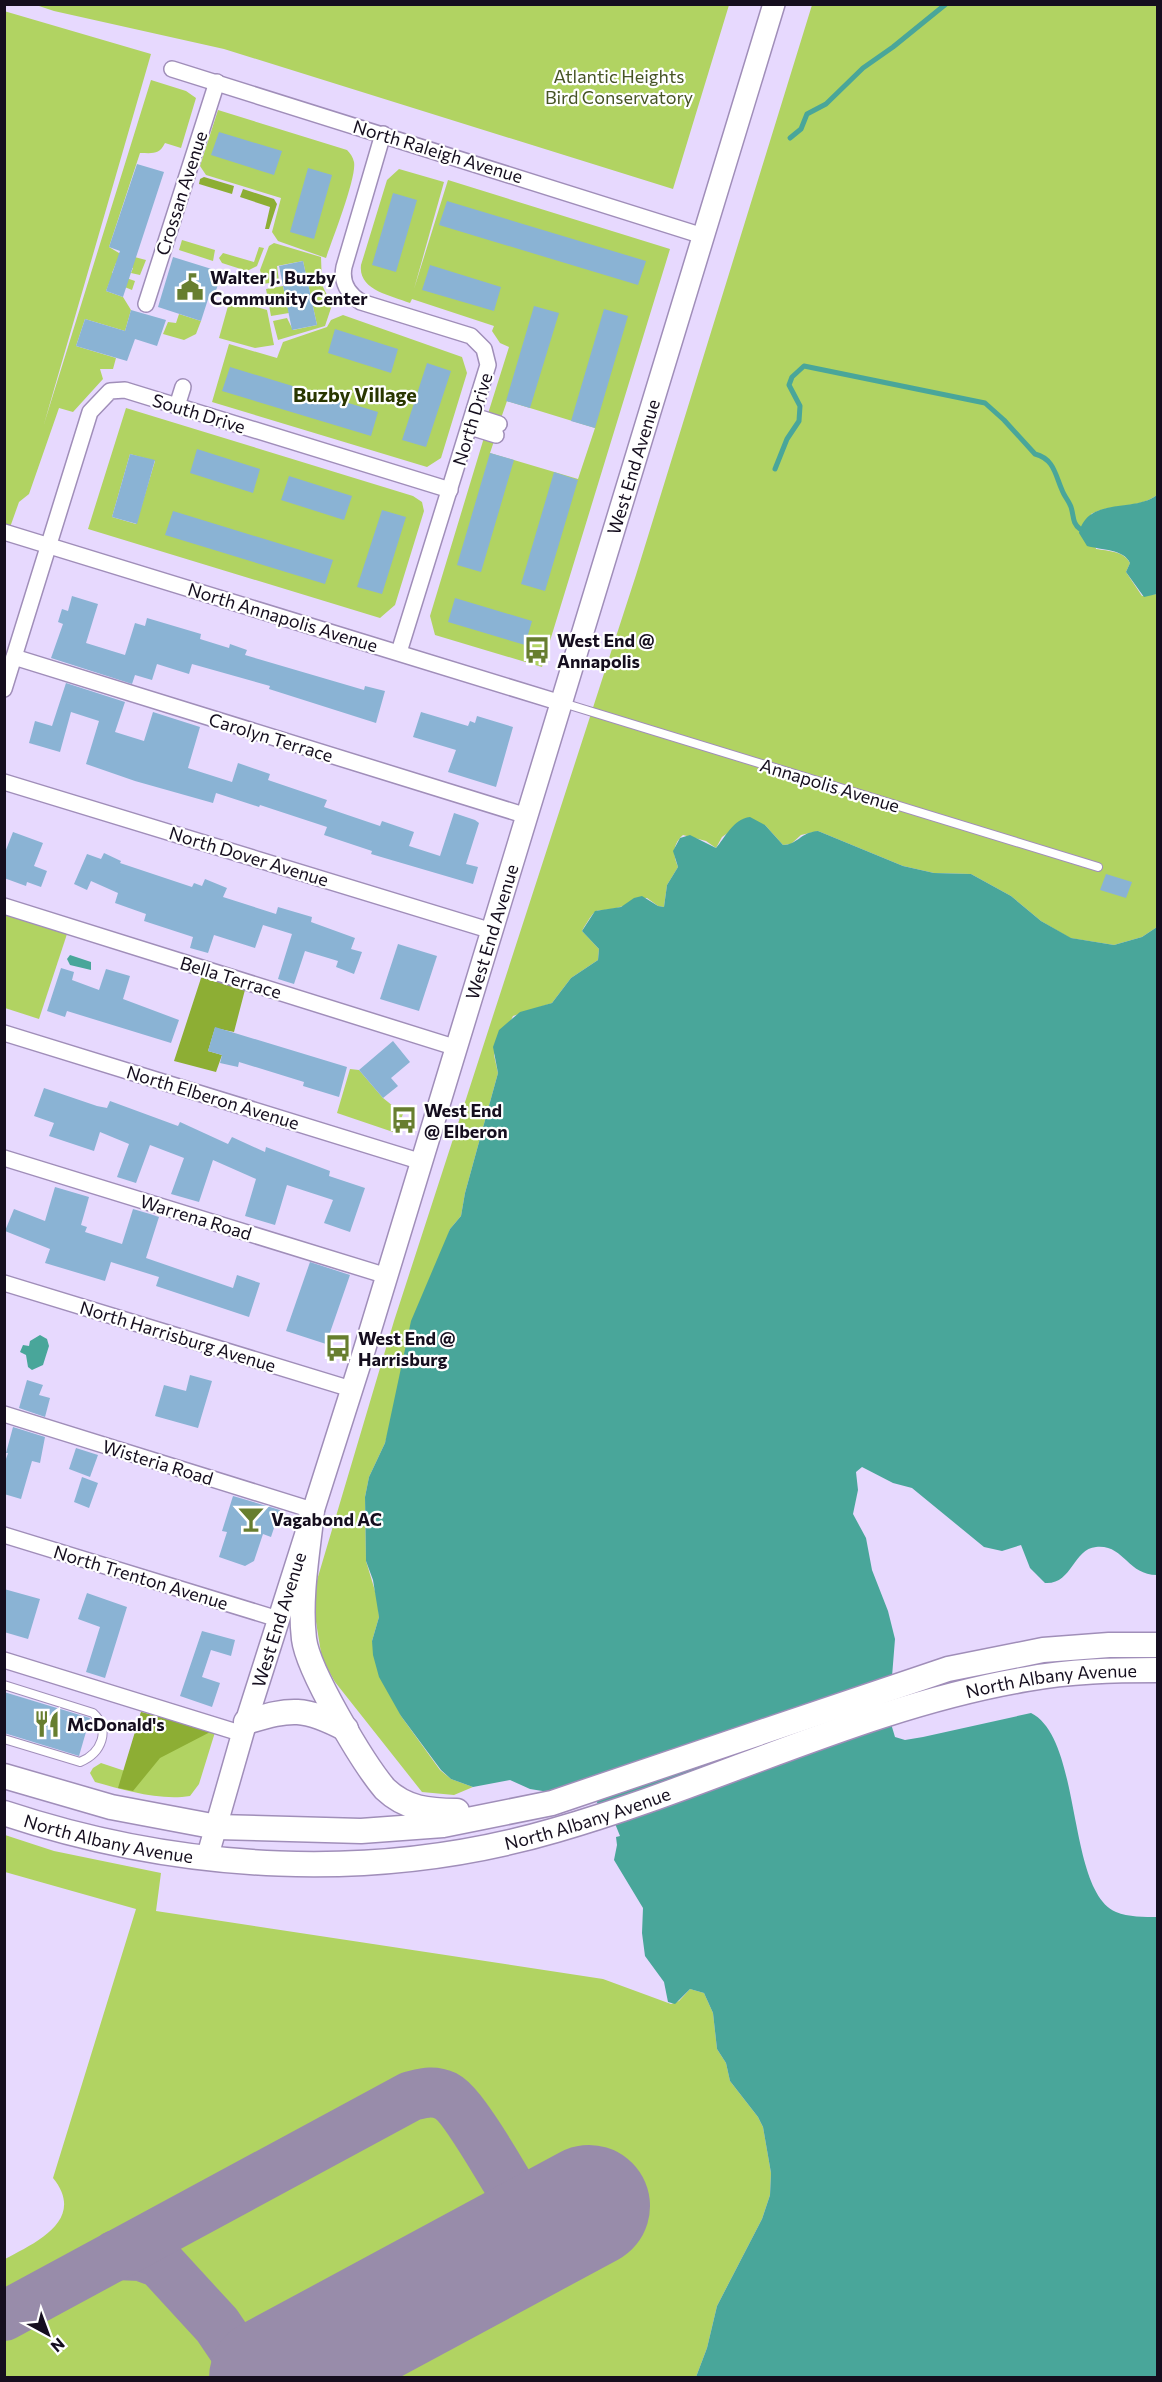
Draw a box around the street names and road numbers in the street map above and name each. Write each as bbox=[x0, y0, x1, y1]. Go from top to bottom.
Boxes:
street label: North Raleigh Avenue bbox=[350, 115, 526, 187]
street label: Crossan Avenue bbox=[151, 128, 211, 258]
street label: North Drive bbox=[447, 370, 497, 468]
street label: South Drive bbox=[150, 388, 248, 438]
street label: West End Avenue bbox=[602, 396, 664, 537]
street label: North Annapolis Avenue bbox=[185, 578, 381, 656]
street label: Carolyn Terrace bbox=[206, 708, 336, 766]
street label: Annapolis Avenue bbox=[758, 753, 902, 817]
street label: North Dover Avenue bbox=[167, 821, 331, 891]
street label: West End Avenue bbox=[461, 861, 523, 1002]
street label: Bella Terrace bbox=[178, 951, 284, 1003]
street label: North Elberon Avenue bbox=[124, 1060, 302, 1134]
street label: Warrena Road bbox=[138, 1190, 254, 1244]
street label: North Harrisburg Avenue bbox=[77, 1296, 279, 1376]
street label: Wisteria Road bbox=[100, 1435, 216, 1489]
street label: North Trenton Avenue bbox=[51, 1540, 231, 1614]
street label: West End Avenue bbox=[247, 1549, 310, 1690]
street label: North Albany Avenue bbox=[963, 1659, 1137, 1702]
street label: North Albany Avenue bbox=[502, 1782, 673, 1854]
street label: North Albany Avenue bbox=[21, 1809, 195, 1867]

